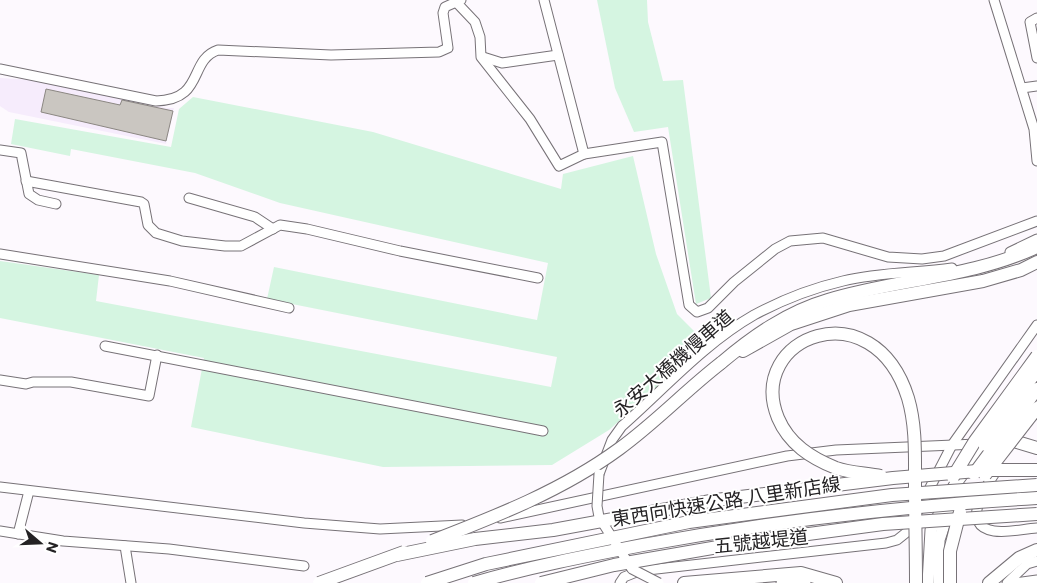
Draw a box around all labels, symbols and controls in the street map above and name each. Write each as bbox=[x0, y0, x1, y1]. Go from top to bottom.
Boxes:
street label: 永安大橋機慢車道 bbox=[608, 304, 738, 421]
street label: 東西向快速公路 八里新店線 bbox=[610, 471, 842, 530]
north arrow bbox=[15, 518, 65, 568]
street label: 五號越堤道 bbox=[712, 524, 809, 557]
text: N bbox=[43, 540, 63, 555]

